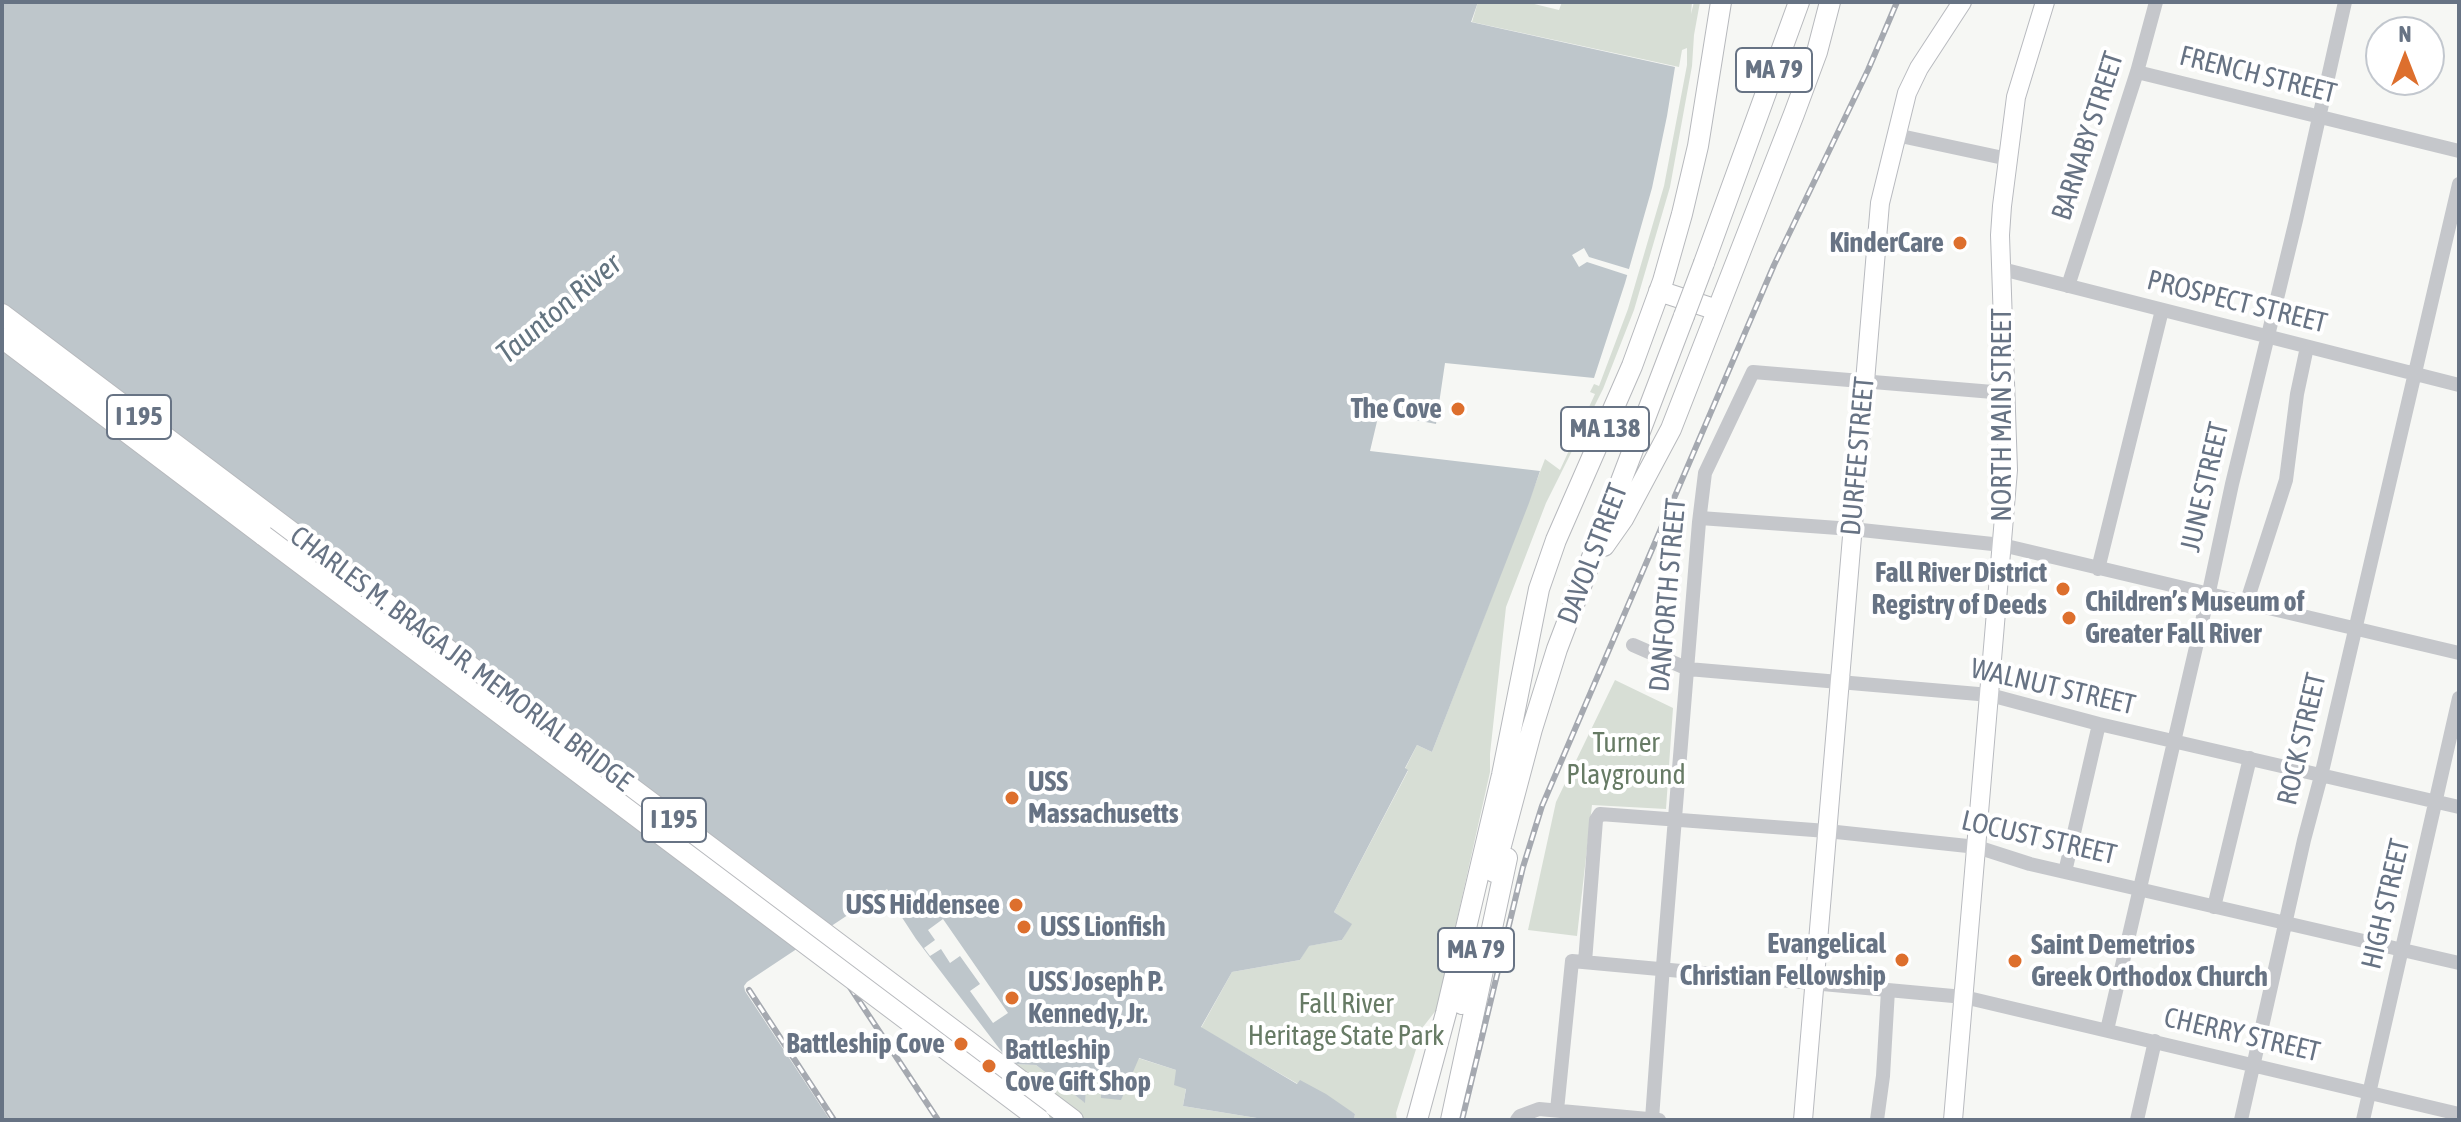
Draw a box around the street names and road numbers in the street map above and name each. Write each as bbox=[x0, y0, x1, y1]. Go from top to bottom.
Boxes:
street label: FRENCH STREET bbox=[2176, 39, 2340, 111]
road number: MA 79 bbox=[1736, 48, 1812, 92]
street label: BARNABY STREET bbox=[2045, 48, 2131, 224]
street label: PROSPECT STREET bbox=[2144, 263, 2330, 341]
street label: NORTH MAIN STREET bbox=[1985, 308, 2019, 522]
street label: DURFEE STREET bbox=[1834, 375, 1882, 537]
road number: I 195 bbox=[107, 395, 171, 439]
road number: MA 138 bbox=[1561, 407, 1649, 451]
street label: JUNE STREET bbox=[2174, 419, 2236, 555]
street label: DAVOL STREET bbox=[1551, 479, 1635, 629]
street label: DANFORTH STREET bbox=[1643, 497, 1693, 693]
street label: CHARLES M. BRAGA JR. MEMORIAL BRIDGE bbox=[283, 519, 639, 799]
street label: WALNUT STREET bbox=[1968, 652, 2138, 722]
street label: ROCK STREET bbox=[2271, 670, 2333, 808]
road number: I 195 bbox=[642, 798, 706, 842]
street label: LOCUST STREET bbox=[1958, 804, 2120, 872]
street label: HIGH STREET bbox=[2355, 836, 2417, 972]
road number: MA 79 bbox=[1438, 928, 1514, 972]
street label: CHERRY STREET bbox=[2161, 1001, 2323, 1069]

